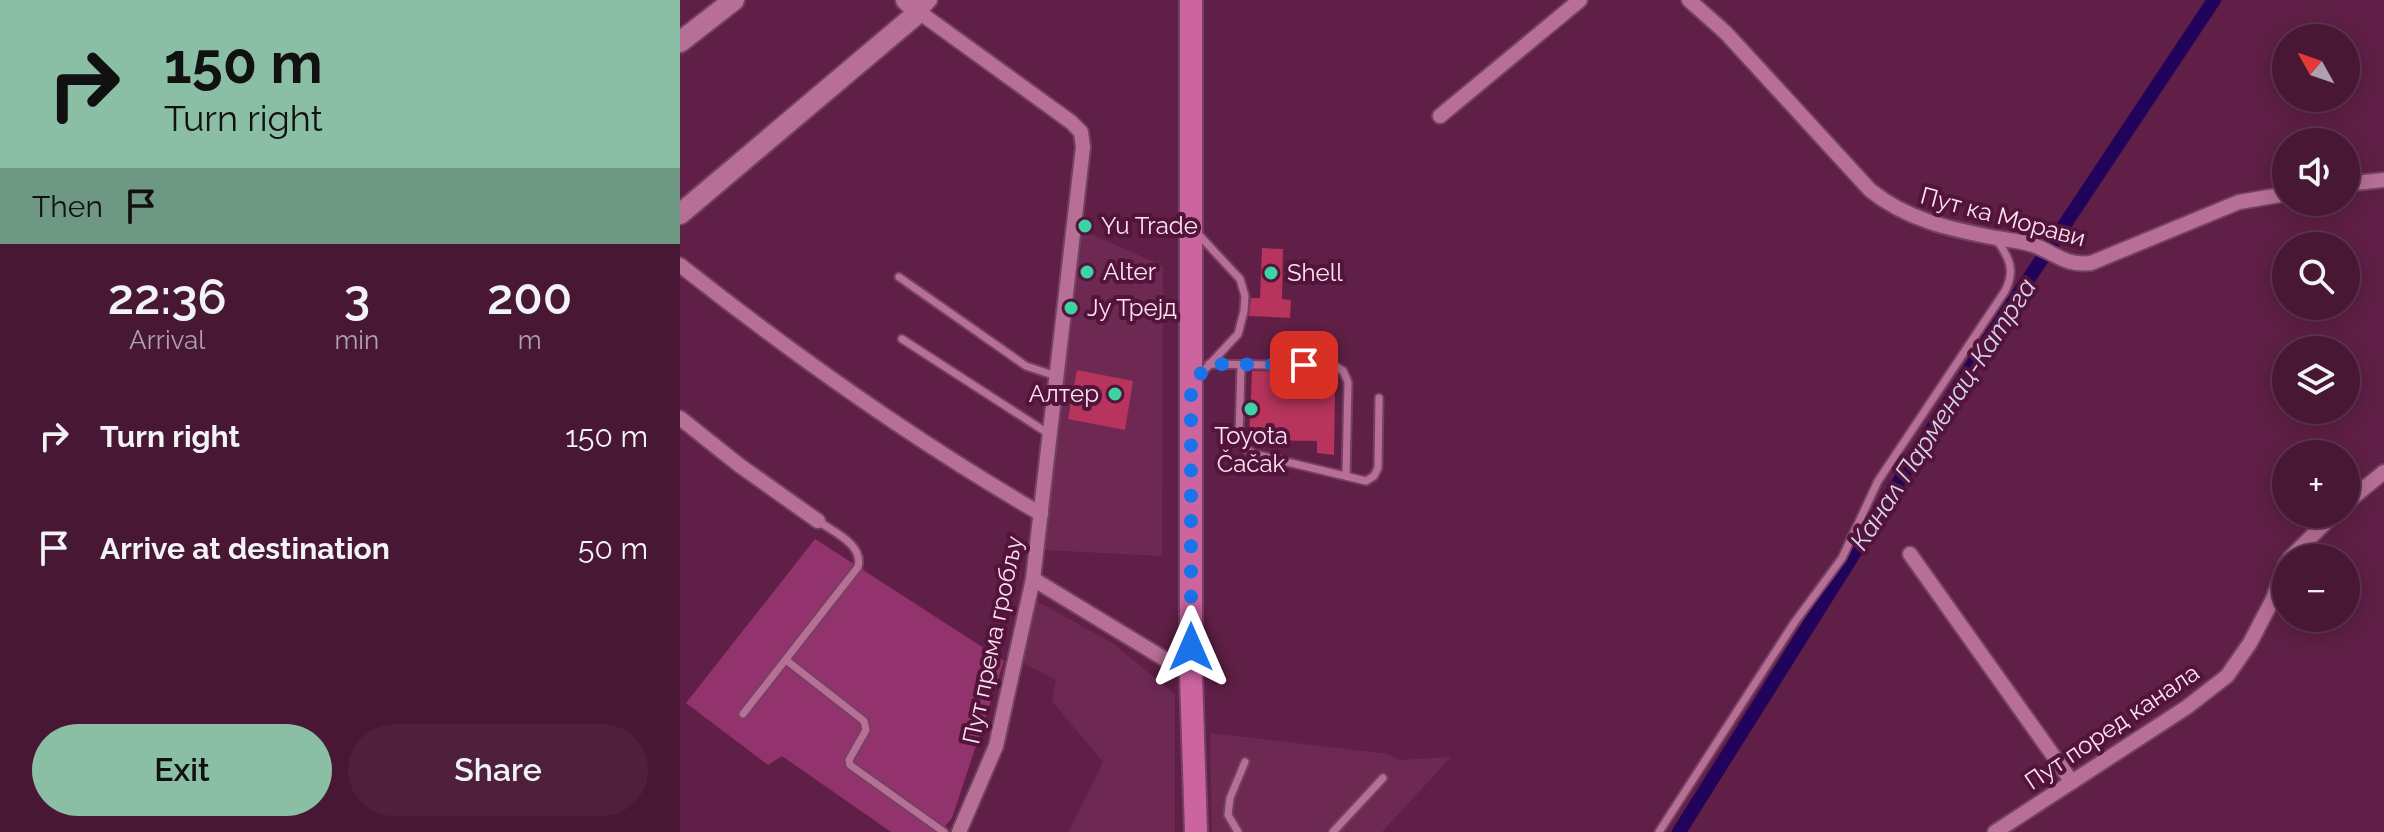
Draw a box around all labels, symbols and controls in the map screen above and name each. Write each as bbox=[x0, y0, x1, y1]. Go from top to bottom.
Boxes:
north arrow bbox=[2272, 24, 2360, 112]
map controls bbox=[2272, 24, 2360, 632]
text: 150 m bbox=[164, 30, 323, 96]
icon: right bbox=[32, 32, 136, 136]
text: Turn right bbox=[164, 97, 323, 139]
button: sound bbox=[2272, 128, 2360, 216]
street label: Пут ка Морави bbox=[1918, 181, 2089, 252]
icon: arrive bbox=[119, 184, 163, 228]
text: Then bbox=[32, 189, 103, 224]
place label: Yu Trade bbox=[1101, 211, 1198, 240]
marker: Yu Trade bbox=[1076, 217, 1094, 235]
button: search bbox=[2272, 232, 2360, 320]
place label: Alter bbox=[1103, 257, 1157, 286]
place label: Shell bbox=[1287, 258, 1343, 287]
marker: Alter bbox=[1078, 263, 1096, 281]
marker: Shell bbox=[1262, 264, 1280, 282]
text: 22:36 bbox=[108, 269, 227, 325]
text: 3 bbox=[344, 269, 370, 325]
text: 200 bbox=[487, 269, 572, 325]
water label: Канал Парменац-Катрга bbox=[1844, 273, 2042, 555]
place label: Ју Трејд bbox=[1087, 293, 1177, 322]
marker: Ју Трејд bbox=[1062, 299, 1080, 317]
text: Arrival bbox=[129, 325, 205, 355]
text: min bbox=[334, 325, 379, 355]
text: m bbox=[518, 325, 542, 355]
pin bbox=[1270, 331, 1338, 399]
button: layers bbox=[2272, 336, 2360, 424]
icon: arrive bbox=[1282, 343, 1326, 387]
place label: Алтер bbox=[1029, 379, 1099, 408]
marker: Алтер bbox=[1106, 385, 1124, 403]
marker: Toyota Čačak bbox=[1242, 400, 1260, 418]
icon: right bbox=[32, 414, 76, 458]
text: Turn right bbox=[100, 419, 240, 454]
text: 150 m bbox=[565, 419, 648, 454]
place label: Toyota Čačak bbox=[1214, 421, 1288, 478]
button: + bbox=[2272, 440, 2360, 528]
icon: arrive bbox=[32, 526, 76, 570]
text: Arrive at destination bbox=[100, 531, 390, 566]
text: 50 m bbox=[578, 531, 648, 566]
street label: Пут према гробљу bbox=[956, 533, 1029, 747]
button: − bbox=[2272, 544, 2360, 632]
position arrow bbox=[1149, 605, 1233, 689]
street label: Пут поред канала bbox=[2019, 658, 2204, 796]
button: Exit bbox=[32, 724, 332, 816]
button: Share bbox=[348, 724, 648, 816]

